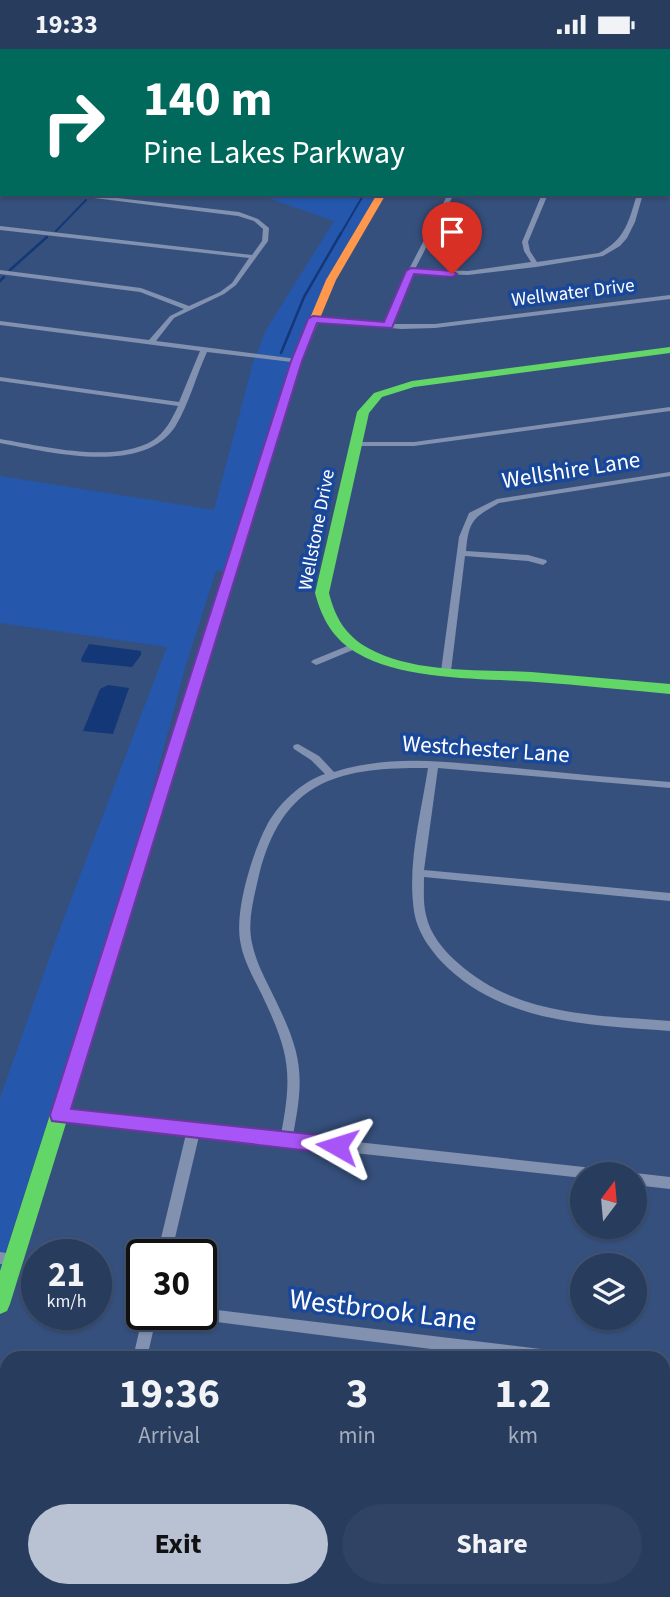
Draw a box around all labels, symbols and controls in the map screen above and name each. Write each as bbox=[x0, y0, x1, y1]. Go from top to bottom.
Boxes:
text: 19:33 bbox=[35, 6, 98, 43]
text: 140 m bbox=[143, 65, 272, 135]
icon: right bbox=[28, 77, 119, 168]
text: Pine Lakes Parkway bbox=[143, 130, 405, 176]
pin bbox=[422, 202, 482, 274]
icon: arrive bbox=[433, 213, 471, 251]
street label: Wellwater Drive bbox=[510, 272, 636, 314]
street label: Wellshire Lane bbox=[500, 443, 642, 497]
street label: Wellstone Drive bbox=[292, 467, 342, 593]
street label: Westchester Lane bbox=[401, 727, 571, 771]
position arrow bbox=[300, 1109, 374, 1183]
north arrow bbox=[570, 1162, 648, 1239]
map controls bbox=[570, 1162, 647, 1330]
speed limit sign: 30 bbox=[126, 1239, 217, 1330]
text: 21 bbox=[48, 1250, 85, 1300]
button: layers bbox=[570, 1253, 647, 1330]
street label: Westbrook Lane bbox=[287, 1279, 479, 1341]
text: km/h bbox=[47, 1289, 86, 1314]
text: 19:36 bbox=[119, 1364, 220, 1424]
text: 3 bbox=[346, 1364, 368, 1424]
text: 1.2 bbox=[494, 1364, 551, 1424]
text: Arrival bbox=[138, 1419, 200, 1452]
text: min bbox=[339, 1419, 376, 1452]
text: km bbox=[508, 1419, 538, 1452]
button: Exit bbox=[28, 1504, 328, 1584]
button: Share bbox=[342, 1504, 642, 1584]

